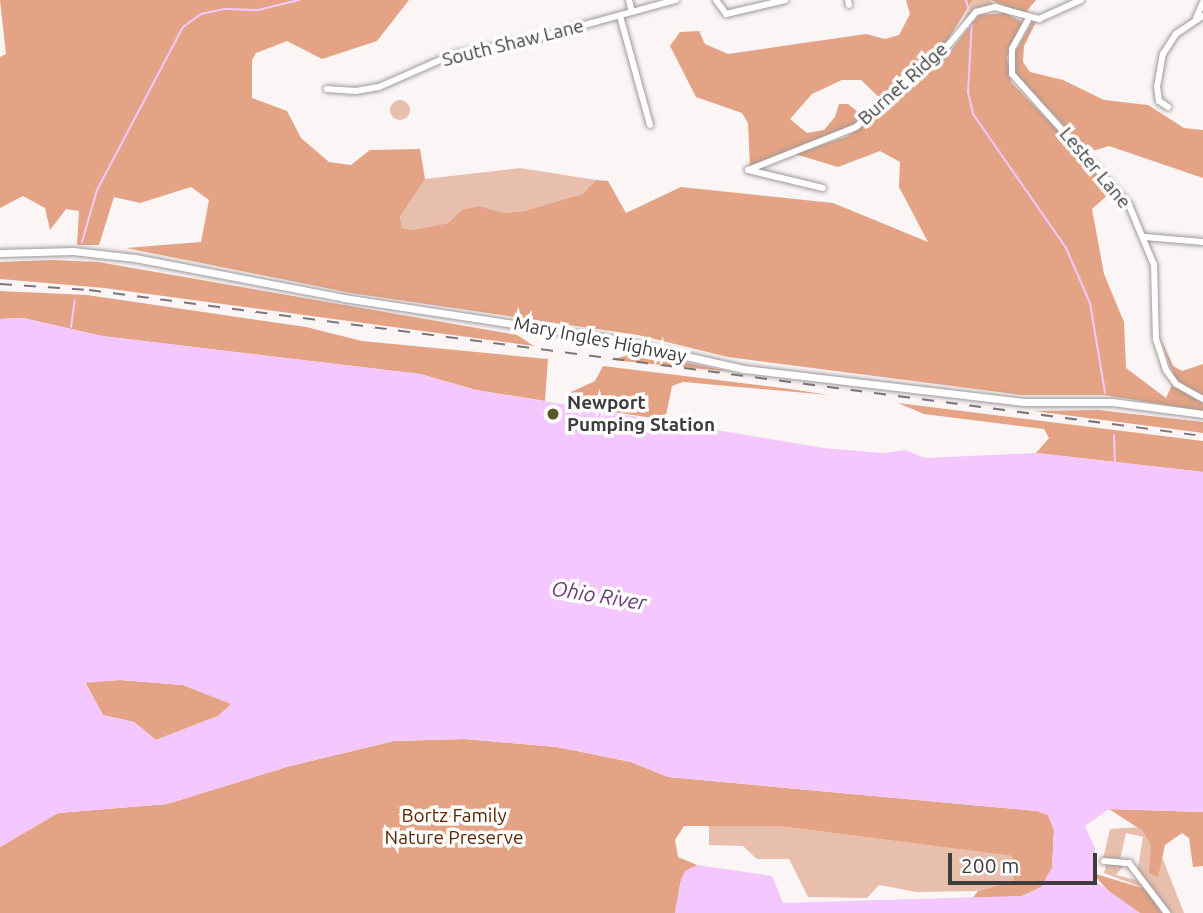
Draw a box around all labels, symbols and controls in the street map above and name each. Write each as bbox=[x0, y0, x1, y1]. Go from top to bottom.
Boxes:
street label: South Shaw Lane bbox=[440, 14, 586, 72]
street label: Burnet Ridge bbox=[854, 38, 952, 130]
street label: Lester Lane bbox=[1055, 123, 1135, 213]
street label: Mary Ingles Highway bbox=[512, 312, 688, 368]
place label: Newport Pumping Station bbox=[567, 392, 715, 436]
marker: Newport Pumping Station bbox=[545, 406, 561, 422]
water label: Ohio River bbox=[550, 575, 648, 615]
park label: Bortz Family Nature Preserve bbox=[385, 805, 523, 849]
scale bar bbox=[951, 839, 1100, 883]
text: 200 m bbox=[961, 853, 1019, 877]

